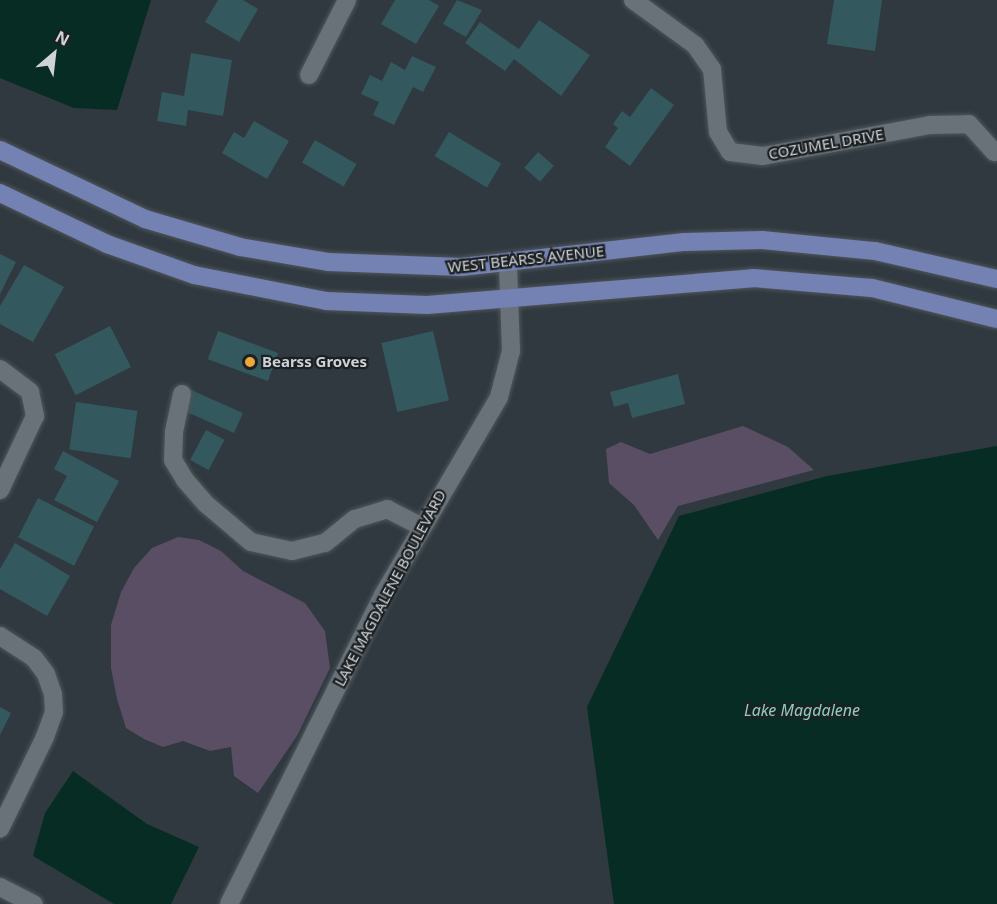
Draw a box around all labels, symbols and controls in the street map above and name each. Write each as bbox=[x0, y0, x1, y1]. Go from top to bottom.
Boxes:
north arrow bbox=[24, 24, 84, 84]
text: N bbox=[52, 25, 73, 51]
street label: COZUMEL DRIVE bbox=[767, 125, 885, 163]
street label: WEST BEARSS AVENUE bbox=[447, 242, 605, 276]
place label: Bearss Groves bbox=[262, 353, 367, 371]
marker: Bearss Groves bbox=[243, 355, 257, 369]
street label: LAKE MAGDALENE BOULEVARD bbox=[330, 487, 450, 689]
water label: Lake Magdalene bbox=[744, 700, 860, 720]

